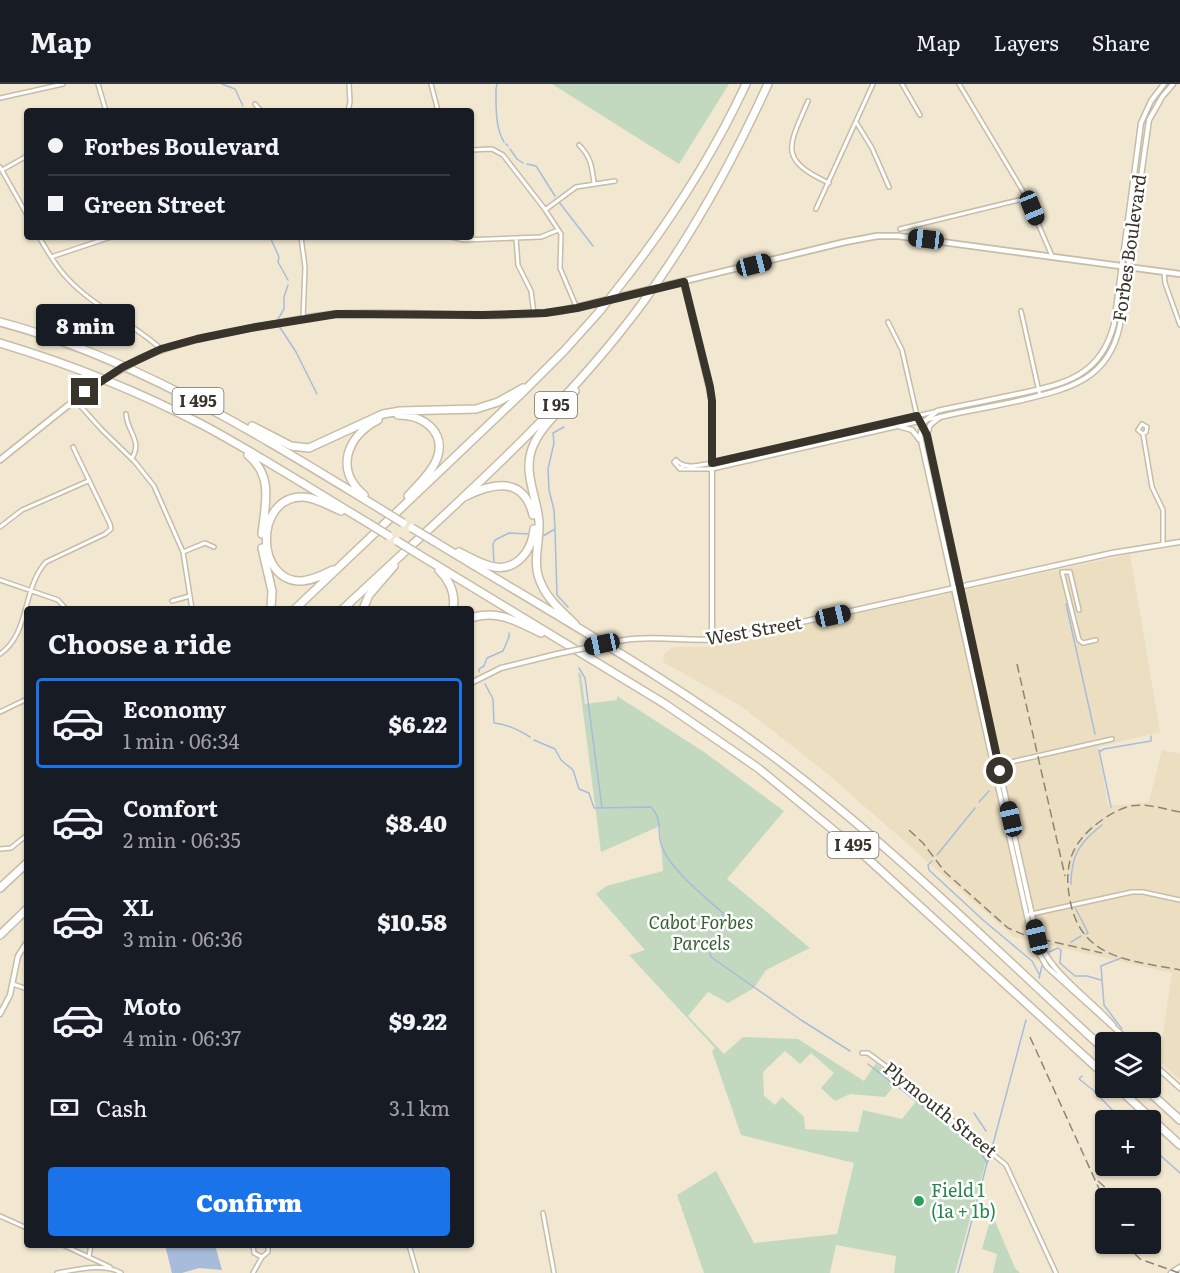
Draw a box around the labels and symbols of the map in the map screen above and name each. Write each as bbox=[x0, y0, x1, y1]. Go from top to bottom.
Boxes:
street label: Forbes Boulevard bbox=[1105, 172, 1152, 323]
car bbox=[1017, 188, 1047, 228]
car bbox=[907, 228, 945, 250]
car bbox=[734, 252, 774, 278]
callout: 8 min bbox=[36, 305, 134, 347]
route end bbox=[71, 378, 98, 405]
road number: I 495 bbox=[172, 388, 224, 414]
road number: I 95 bbox=[535, 392, 577, 418]
car bbox=[813, 603, 853, 629]
street label: West Street bbox=[703, 608, 805, 651]
car bbox=[583, 631, 621, 657]
route start bbox=[986, 757, 1013, 784]
car bbox=[998, 799, 1024, 839]
road number: I 495 bbox=[828, 832, 878, 858]
park label: Cabot Forbes Parcels bbox=[649, 908, 754, 956]
car bbox=[1024, 917, 1050, 957]
street label: Plymouth Street bbox=[878, 1054, 1004, 1164]
place label: Field 1 (1a + 1b) bbox=[931, 1176, 996, 1224]
marker: Field 1 (1a + 1b) bbox=[912, 1194, 926, 1208]

